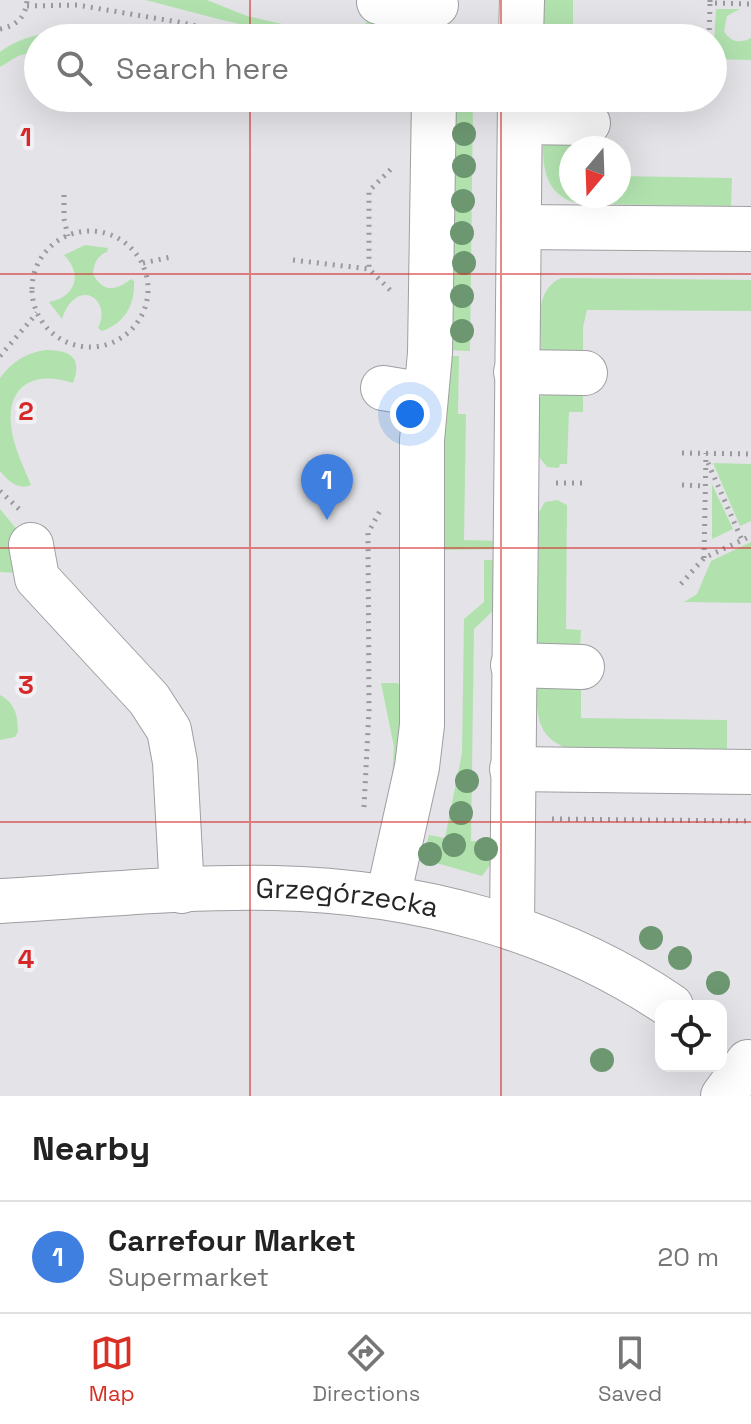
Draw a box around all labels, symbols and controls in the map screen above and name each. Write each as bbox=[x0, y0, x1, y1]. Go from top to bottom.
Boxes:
search box bbox=[24, 24, 727, 112]
icon: search bbox=[52, 46, 96, 90]
text: Search here bbox=[116, 49, 289, 88]
text: 1 bbox=[20, 120, 32, 154]
north arrow bbox=[559, 136, 631, 208]
text: 2 bbox=[18, 394, 34, 428]
your location bbox=[390, 394, 430, 434]
pin: 1 bbox=[301, 454, 353, 520]
text: 3 bbox=[18, 668, 34, 702]
street label: Grzegórzecka bbox=[256, 870, 442, 925]
text: 4 bbox=[18, 942, 34, 976]
map controls bbox=[655, 1000, 727, 1072]
button: locate bbox=[655, 1000, 727, 1072]
text: Nearby bbox=[32, 1127, 150, 1170]
text: Carrefour Market bbox=[108, 1221, 356, 1260]
text: 1 bbox=[52, 1240, 64, 1274]
text: 20 m bbox=[658, 1240, 719, 1274]
text: Supermarket bbox=[108, 1260, 269, 1294]
tab: Map bbox=[89, 1331, 135, 1407]
tab: Directions bbox=[312, 1331, 420, 1407]
tab: Saved bbox=[598, 1331, 662, 1407]

